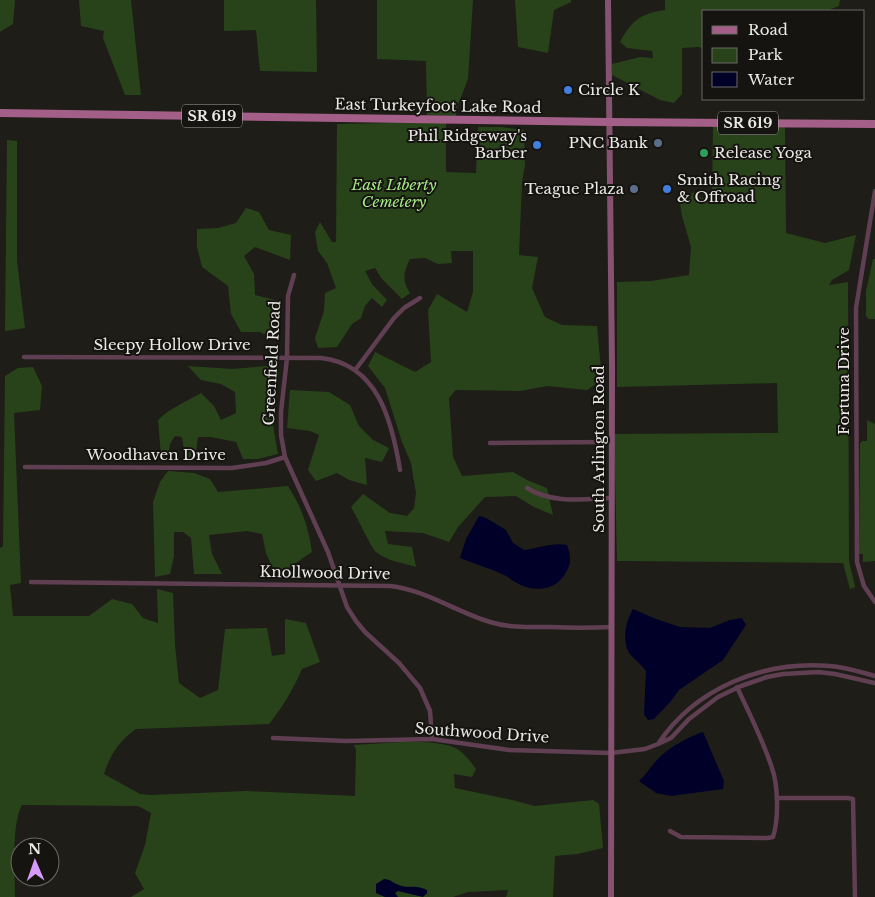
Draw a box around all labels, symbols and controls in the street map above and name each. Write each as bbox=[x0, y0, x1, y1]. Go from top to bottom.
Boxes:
legend bbox=[702, 10, 865, 100]
text: Road bbox=[748, 20, 788, 39]
text: Park bbox=[748, 45, 784, 64]
text: Water bbox=[747, 70, 795, 89]
place label: Circle K bbox=[578, 80, 640, 99]
marker: Circle K bbox=[562, 84, 574, 96]
street label: East Turkeyfoot Lake Road bbox=[334, 94, 542, 117]
road number: SR 619 bbox=[182, 104, 242, 128]
road number: SR 619 bbox=[718, 112, 778, 134]
place label: Phil Ridgeway's Barber bbox=[408, 126, 528, 162]
place label: PNC Bank bbox=[569, 133, 649, 152]
marker: PNC Bank bbox=[652, 137, 664, 149]
marker: Phil Ridgeway's Barber bbox=[531, 139, 543, 151]
place label: Release Yoga bbox=[714, 143, 812, 162]
marker: Release Yoga bbox=[698, 147, 710, 159]
place label: Smith Racing & Offroad bbox=[677, 170, 782, 206]
park label: East Liberty Cemetery bbox=[350, 175, 437, 211]
place label: Teague Plaza bbox=[525, 179, 625, 198]
marker: Teague Plaza bbox=[628, 183, 640, 195]
marker: Smith Racing & Offroad bbox=[661, 183, 673, 195]
street label: Greenfield Road bbox=[259, 300, 284, 426]
street label: Fortuna Drive bbox=[834, 327, 853, 435]
street label: Sleepy Hollow Drive bbox=[93, 335, 251, 354]
street label: South Arlington Road bbox=[589, 365, 608, 533]
street label: Woodhaven Drive bbox=[85, 445, 226, 464]
street label: Knollwood Drive bbox=[259, 562, 391, 583]
street label: Southwood Drive bbox=[414, 718, 550, 747]
north arrow bbox=[10, 837, 60, 887]
text: N bbox=[28, 840, 41, 858]

